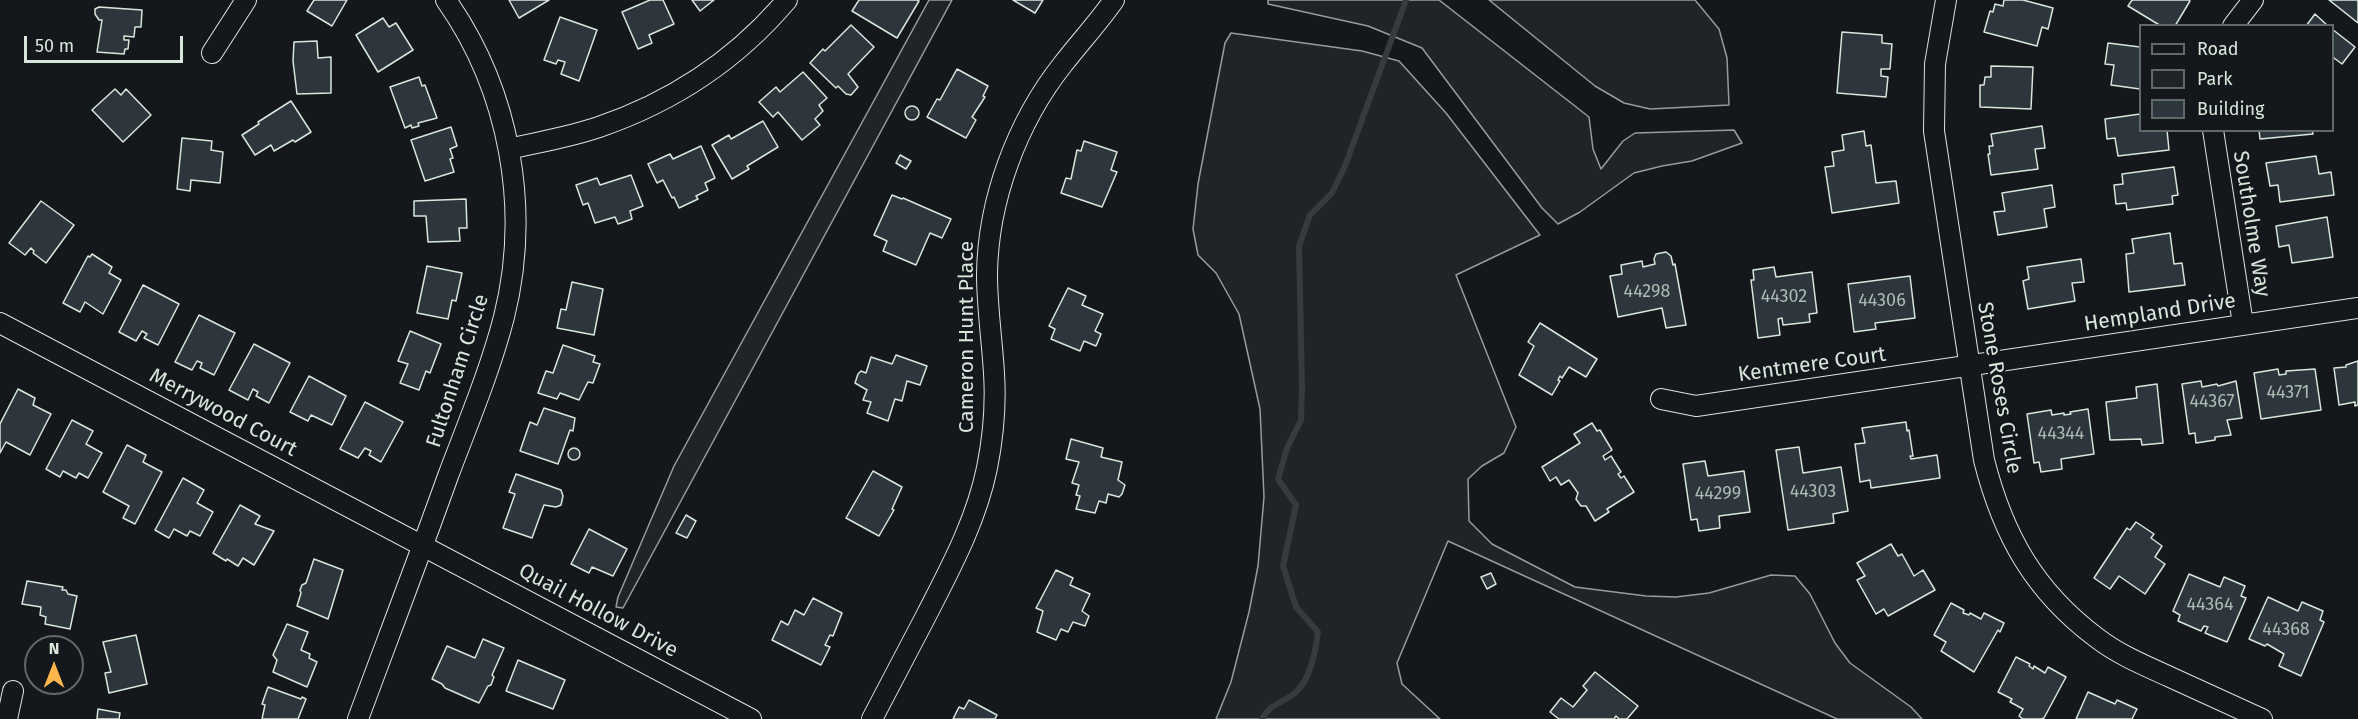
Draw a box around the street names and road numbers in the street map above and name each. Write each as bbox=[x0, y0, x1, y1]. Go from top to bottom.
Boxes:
street label: Southolme Way bbox=[2227, 149, 2275, 299]
street label: Cameron Hunt Place bbox=[954, 241, 980, 433]
street label: Hempland Drive bbox=[2082, 289, 2238, 337]
street label: Fultonham Circle bbox=[421, 291, 495, 451]
street label: Stone Roses Circle bbox=[1971, 300, 2027, 476]
street label: Kentmere Court bbox=[1737, 342, 1887, 388]
street label: Merrywood Court bbox=[145, 363, 301, 463]
street label: Quail Hollow Drive bbox=[514, 558, 682, 664]

